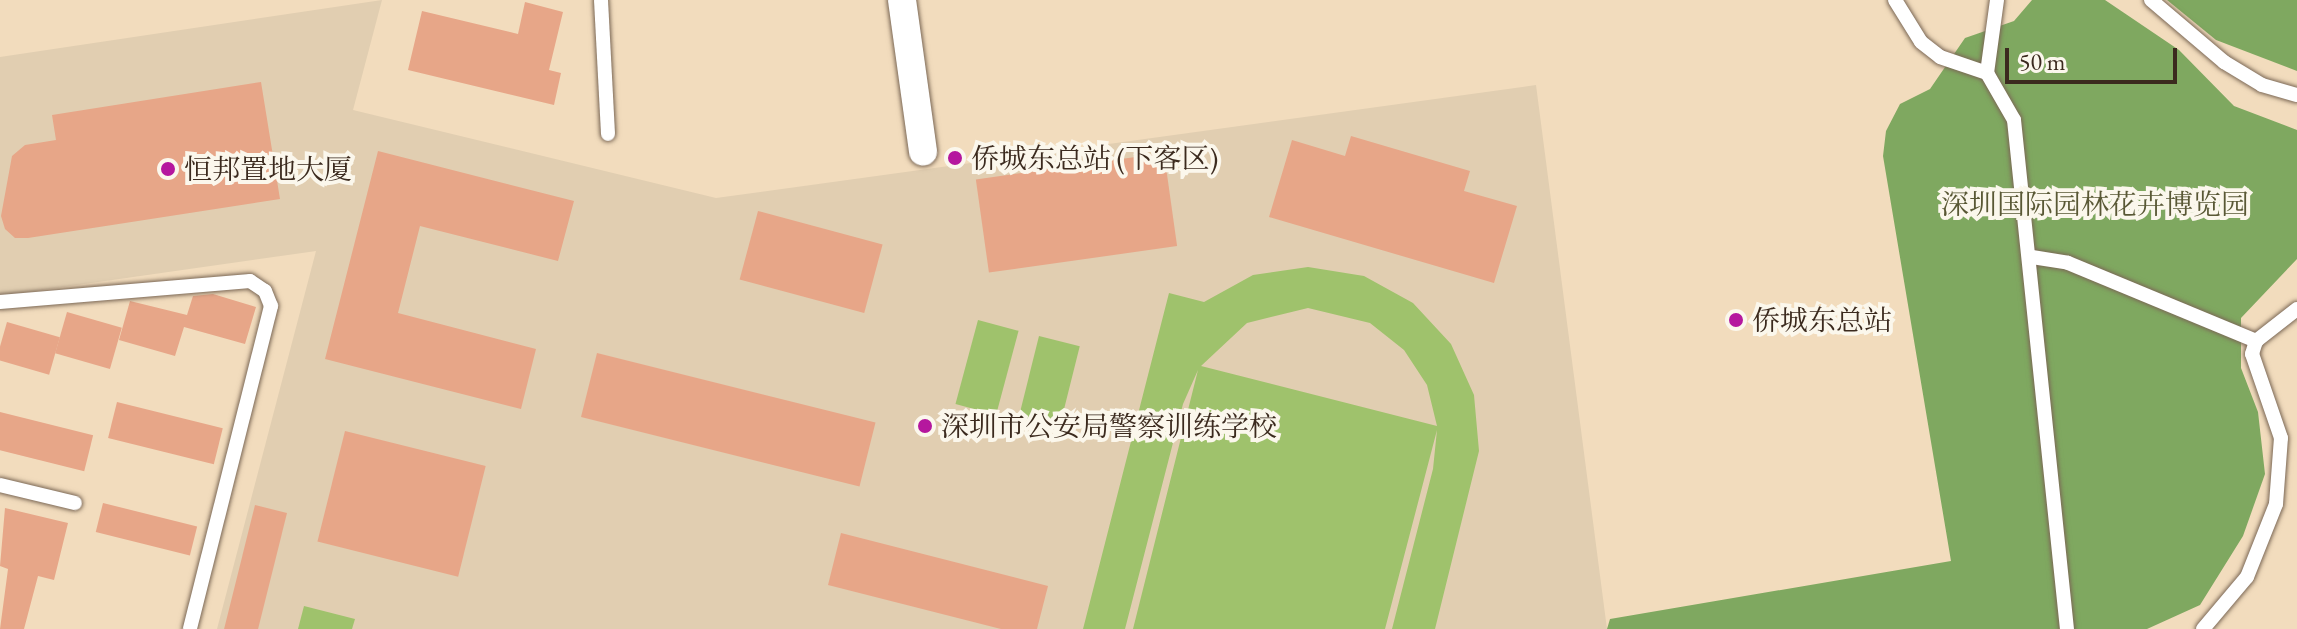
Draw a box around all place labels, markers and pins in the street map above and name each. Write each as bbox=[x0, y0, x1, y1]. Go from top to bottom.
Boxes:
place label: 侨城东总站 (下客区) bbox=[971, 141, 1218, 175]
marker: 侨城东总站 (下客区) bbox=[946, 149, 964, 167]
place label: 恒邦置地大厦 bbox=[184, 152, 352, 186]
marker: 恒邦置地大厦 bbox=[159, 160, 177, 178]
place label: 侨城东总站 bbox=[1752, 303, 1892, 337]
marker: 侨城东总站 bbox=[1727, 311, 1745, 329]
place label: 深圳市公安局警察训练学校 bbox=[941, 409, 1277, 443]
marker: 深圳市公安局警察训练学校 bbox=[916, 417, 934, 435]

